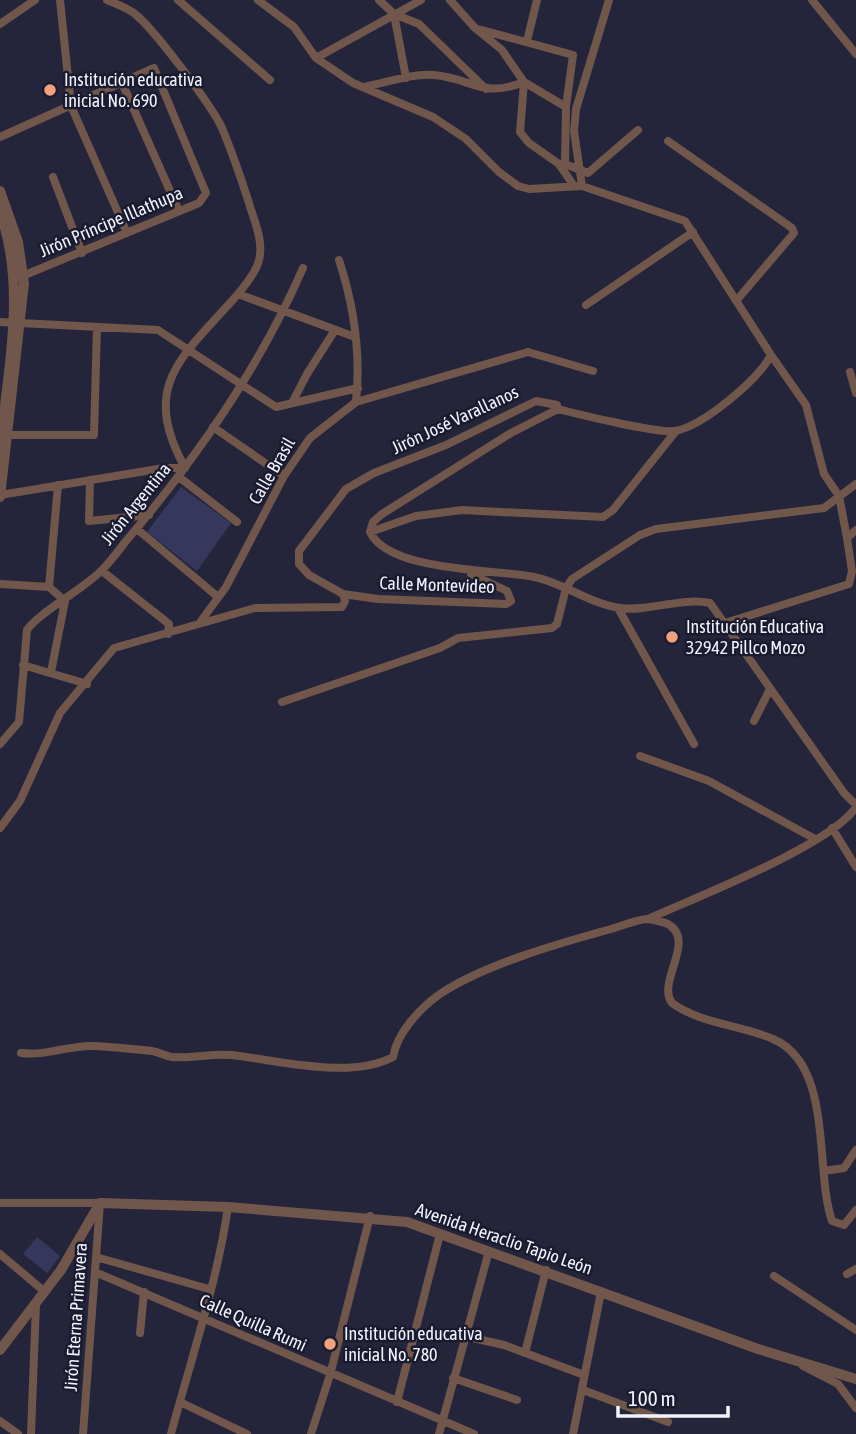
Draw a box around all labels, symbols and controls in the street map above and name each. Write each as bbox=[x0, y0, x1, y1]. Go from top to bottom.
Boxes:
place label: Institución educativa inicial No. 690 bbox=[64, 69, 203, 111]
marker: Institución educativa inicial No. 690 bbox=[42, 82, 58, 98]
street label: Jirón Príncipe Illathupa bbox=[36, 182, 186, 261]
street label: Jirón José Varallanos bbox=[388, 381, 522, 458]
street label: Calle Brasil bbox=[244, 433, 299, 508]
street label: Jirón Argentina bbox=[96, 459, 175, 549]
street label: Calle Montevideo bbox=[379, 572, 495, 597]
place label: Institución Educativa 32942 Pillco Mozo bbox=[686, 616, 824, 658]
marker: Institución Educativa 32942 Pillco Mozo bbox=[664, 629, 680, 645]
street label: Avenida Heraclio Tapio León bbox=[413, 1198, 595, 1279]
street label: Jirón Eterna Primavera bbox=[60, 1242, 91, 1392]
street label: Calle Quilla Rumi bbox=[196, 1290, 310, 1356]
place label: Institución educativa inicial No. 780 bbox=[344, 1323, 483, 1365]
marker: Institución educativa inicial No. 780 bbox=[322, 1336, 338, 1352]
scale bar bbox=[618, 1374, 728, 1418]
text: 100 m bbox=[628, 1386, 676, 1410]

